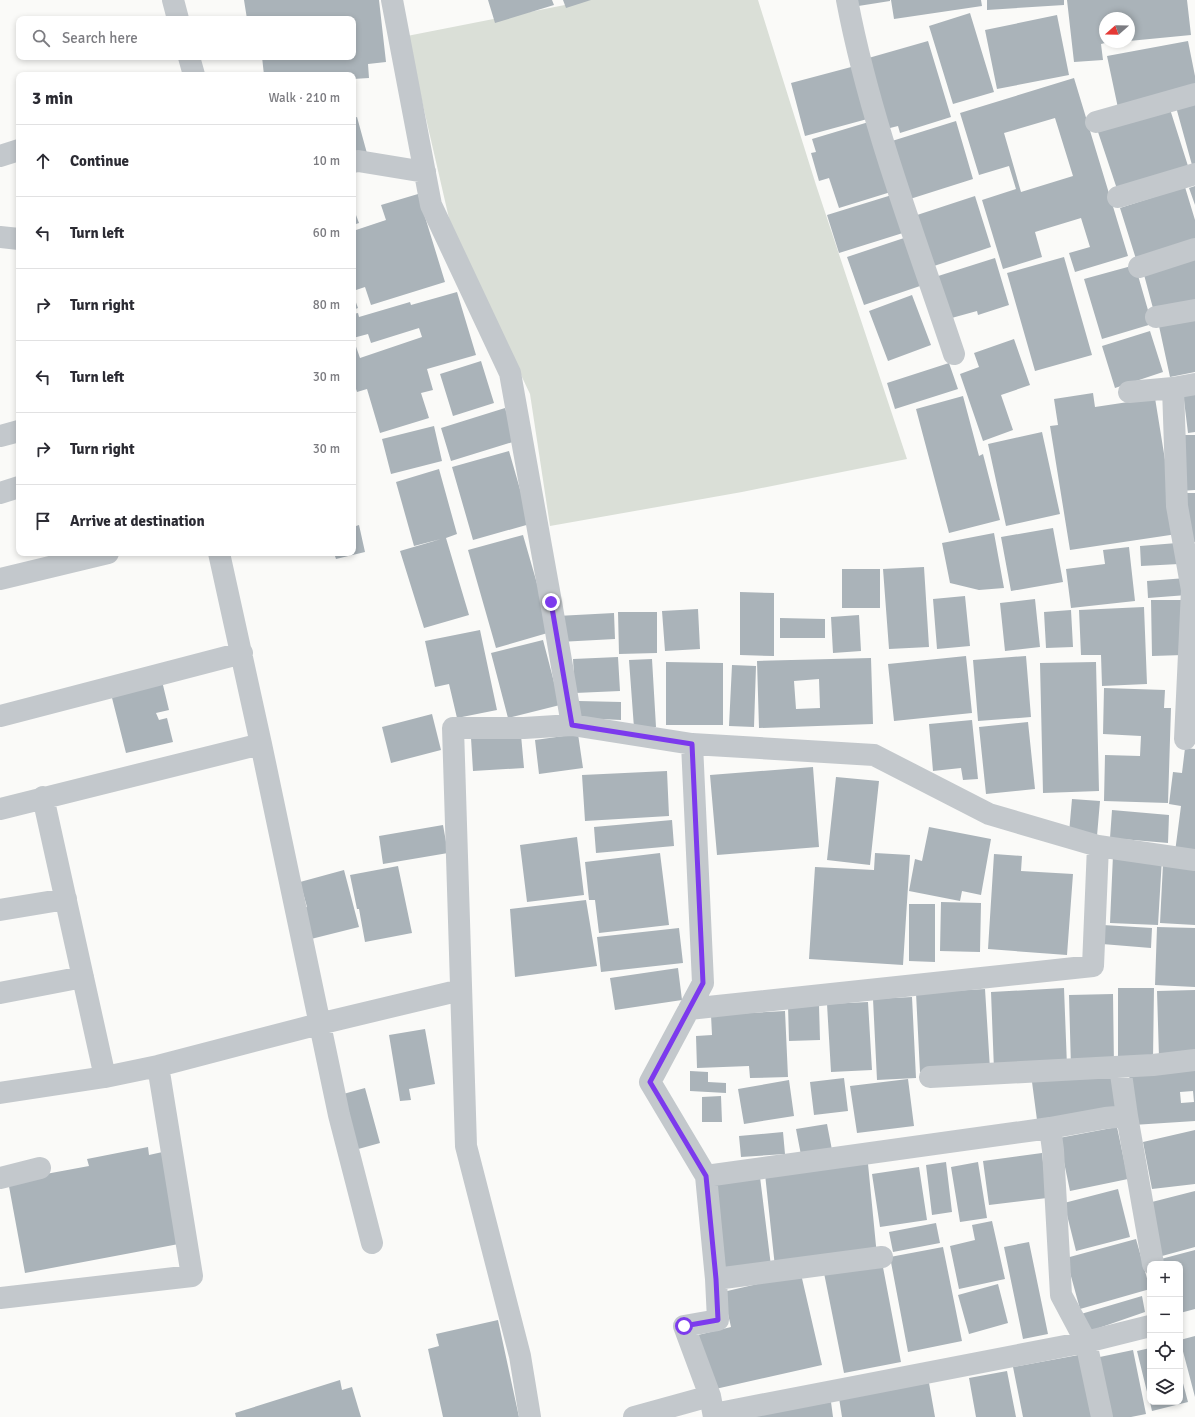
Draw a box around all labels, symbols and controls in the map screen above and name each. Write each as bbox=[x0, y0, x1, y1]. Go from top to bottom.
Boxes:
north arrow bbox=[1099, 12, 1135, 48]
search box bbox=[16, 16, 356, 60]
icon: search bbox=[30, 27, 52, 49]
text: Search here bbox=[62, 29, 138, 47]
text: 3 min bbox=[32, 88, 73, 109]
text: Walk · 210 m bbox=[269, 90, 340, 106]
icon: ahead bbox=[32, 150, 54, 172]
text: Continue bbox=[70, 152, 129, 170]
text: 10 m bbox=[313, 153, 340, 169]
icon: left bbox=[32, 222, 54, 244]
text: Turn left bbox=[70, 224, 124, 242]
text: 60 m bbox=[313, 225, 340, 241]
icon: right bbox=[32, 294, 54, 316]
text: Turn right bbox=[70, 296, 135, 314]
text: 80 m bbox=[313, 297, 340, 313]
icon: left bbox=[32, 366, 54, 388]
text: Turn left bbox=[70, 368, 124, 386]
text: 30 m bbox=[313, 369, 340, 385]
icon: right bbox=[32, 438, 54, 460]
text: Turn right bbox=[70, 440, 135, 458]
text: 30 m bbox=[313, 441, 340, 457]
icon: arrive bbox=[32, 510, 54, 532]
text: Arrive at destination bbox=[70, 512, 205, 530]
route end bbox=[542, 593, 560, 611]
map controls bbox=[1147, 1261, 1183, 1405]
button: + bbox=[1147, 1261, 1183, 1297]
button: − bbox=[1147, 1297, 1183, 1333]
route start bbox=[675, 1317, 693, 1335]
button: locate bbox=[1147, 1333, 1183, 1369]
button: layers bbox=[1147, 1369, 1183, 1405]

